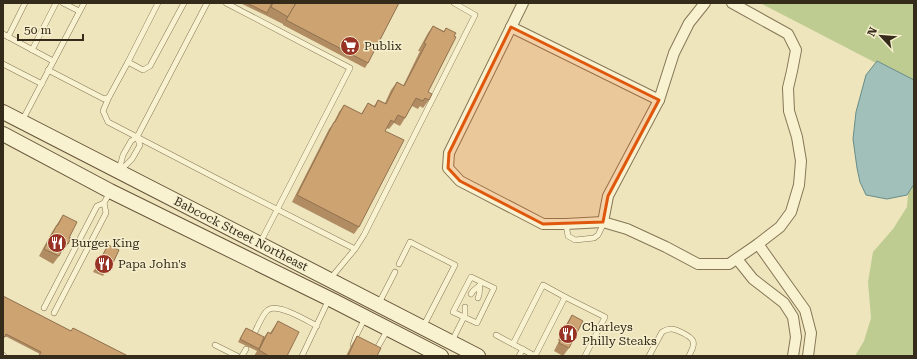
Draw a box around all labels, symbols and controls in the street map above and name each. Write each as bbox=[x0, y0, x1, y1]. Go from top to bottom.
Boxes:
scale bar bbox=[18, 16, 83, 42]
north arrow bbox=[861, 16, 901, 56]
text: 50 m bbox=[24, 23, 51, 37]
text: N bbox=[865, 25, 880, 38]
supermarket icon: Publix bbox=[339, 35, 361, 57]
place label: Publix bbox=[364, 39, 402, 53]
street label: Babcock Street Northeast bbox=[172, 194, 311, 274]
restaurant icon: Burger King bbox=[46, 232, 68, 254]
place label: Burger King bbox=[71, 236, 140, 250]
restaurant icon: Papa John's bbox=[93, 253, 115, 275]
place label: Papa John's bbox=[118, 257, 186, 271]
place label: Charleys Philly Steaks bbox=[582, 320, 657, 348]
restaurant icon: Charleys Philly Steaks bbox=[557, 323, 579, 345]

